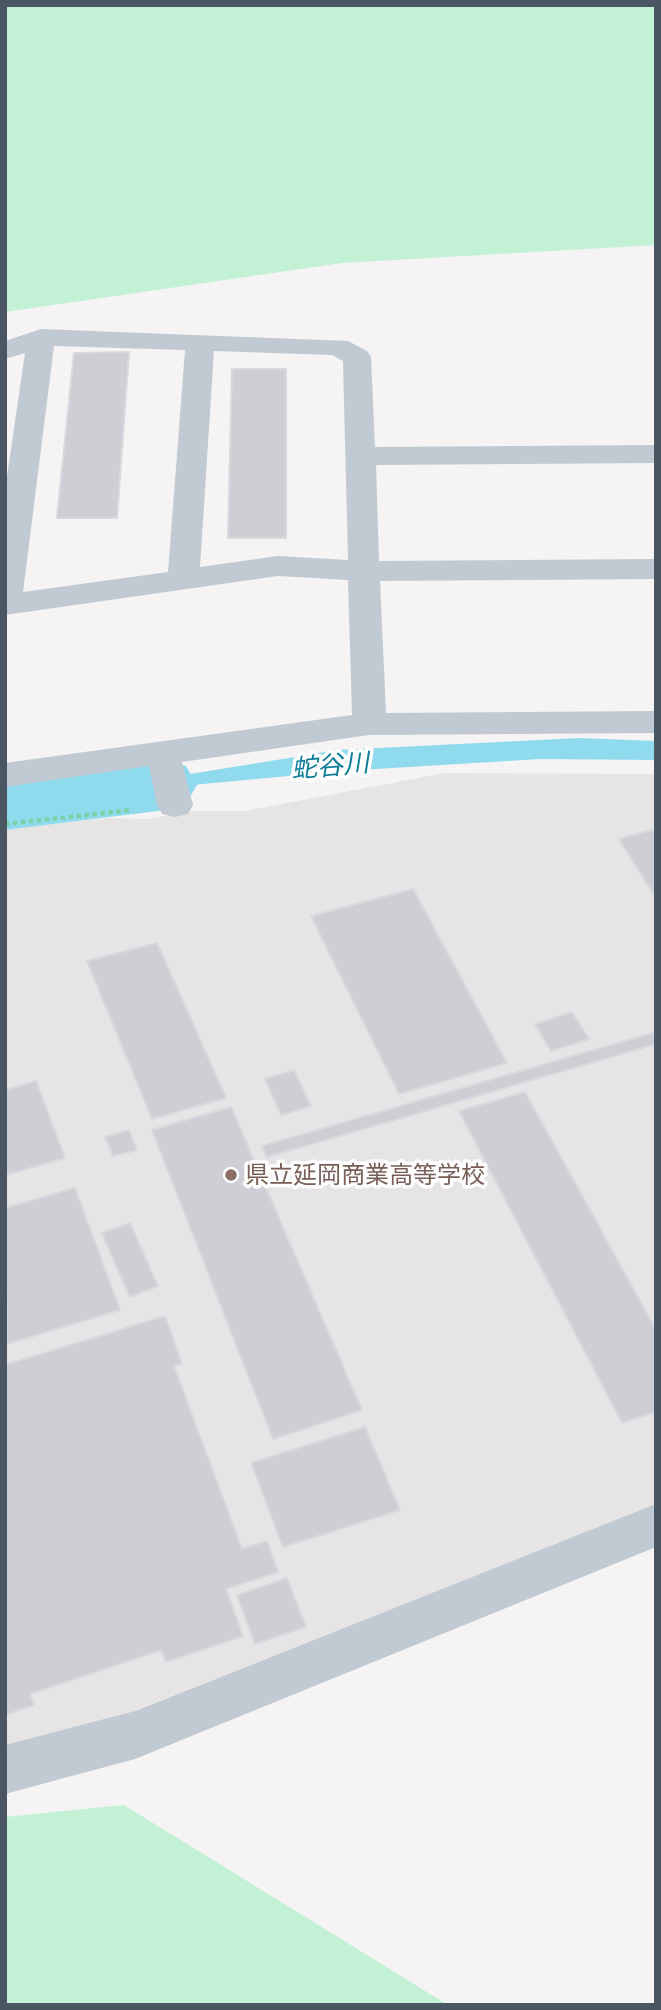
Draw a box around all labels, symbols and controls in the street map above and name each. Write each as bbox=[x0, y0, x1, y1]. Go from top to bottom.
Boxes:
water label: 蛇谷川 bbox=[290, 747, 370, 785]
place label: 県立延岡商業高等学校 bbox=[245, 1161, 485, 1189]
marker: 県立延岡商業高等学校 bbox=[223, 1167, 239, 1183]

